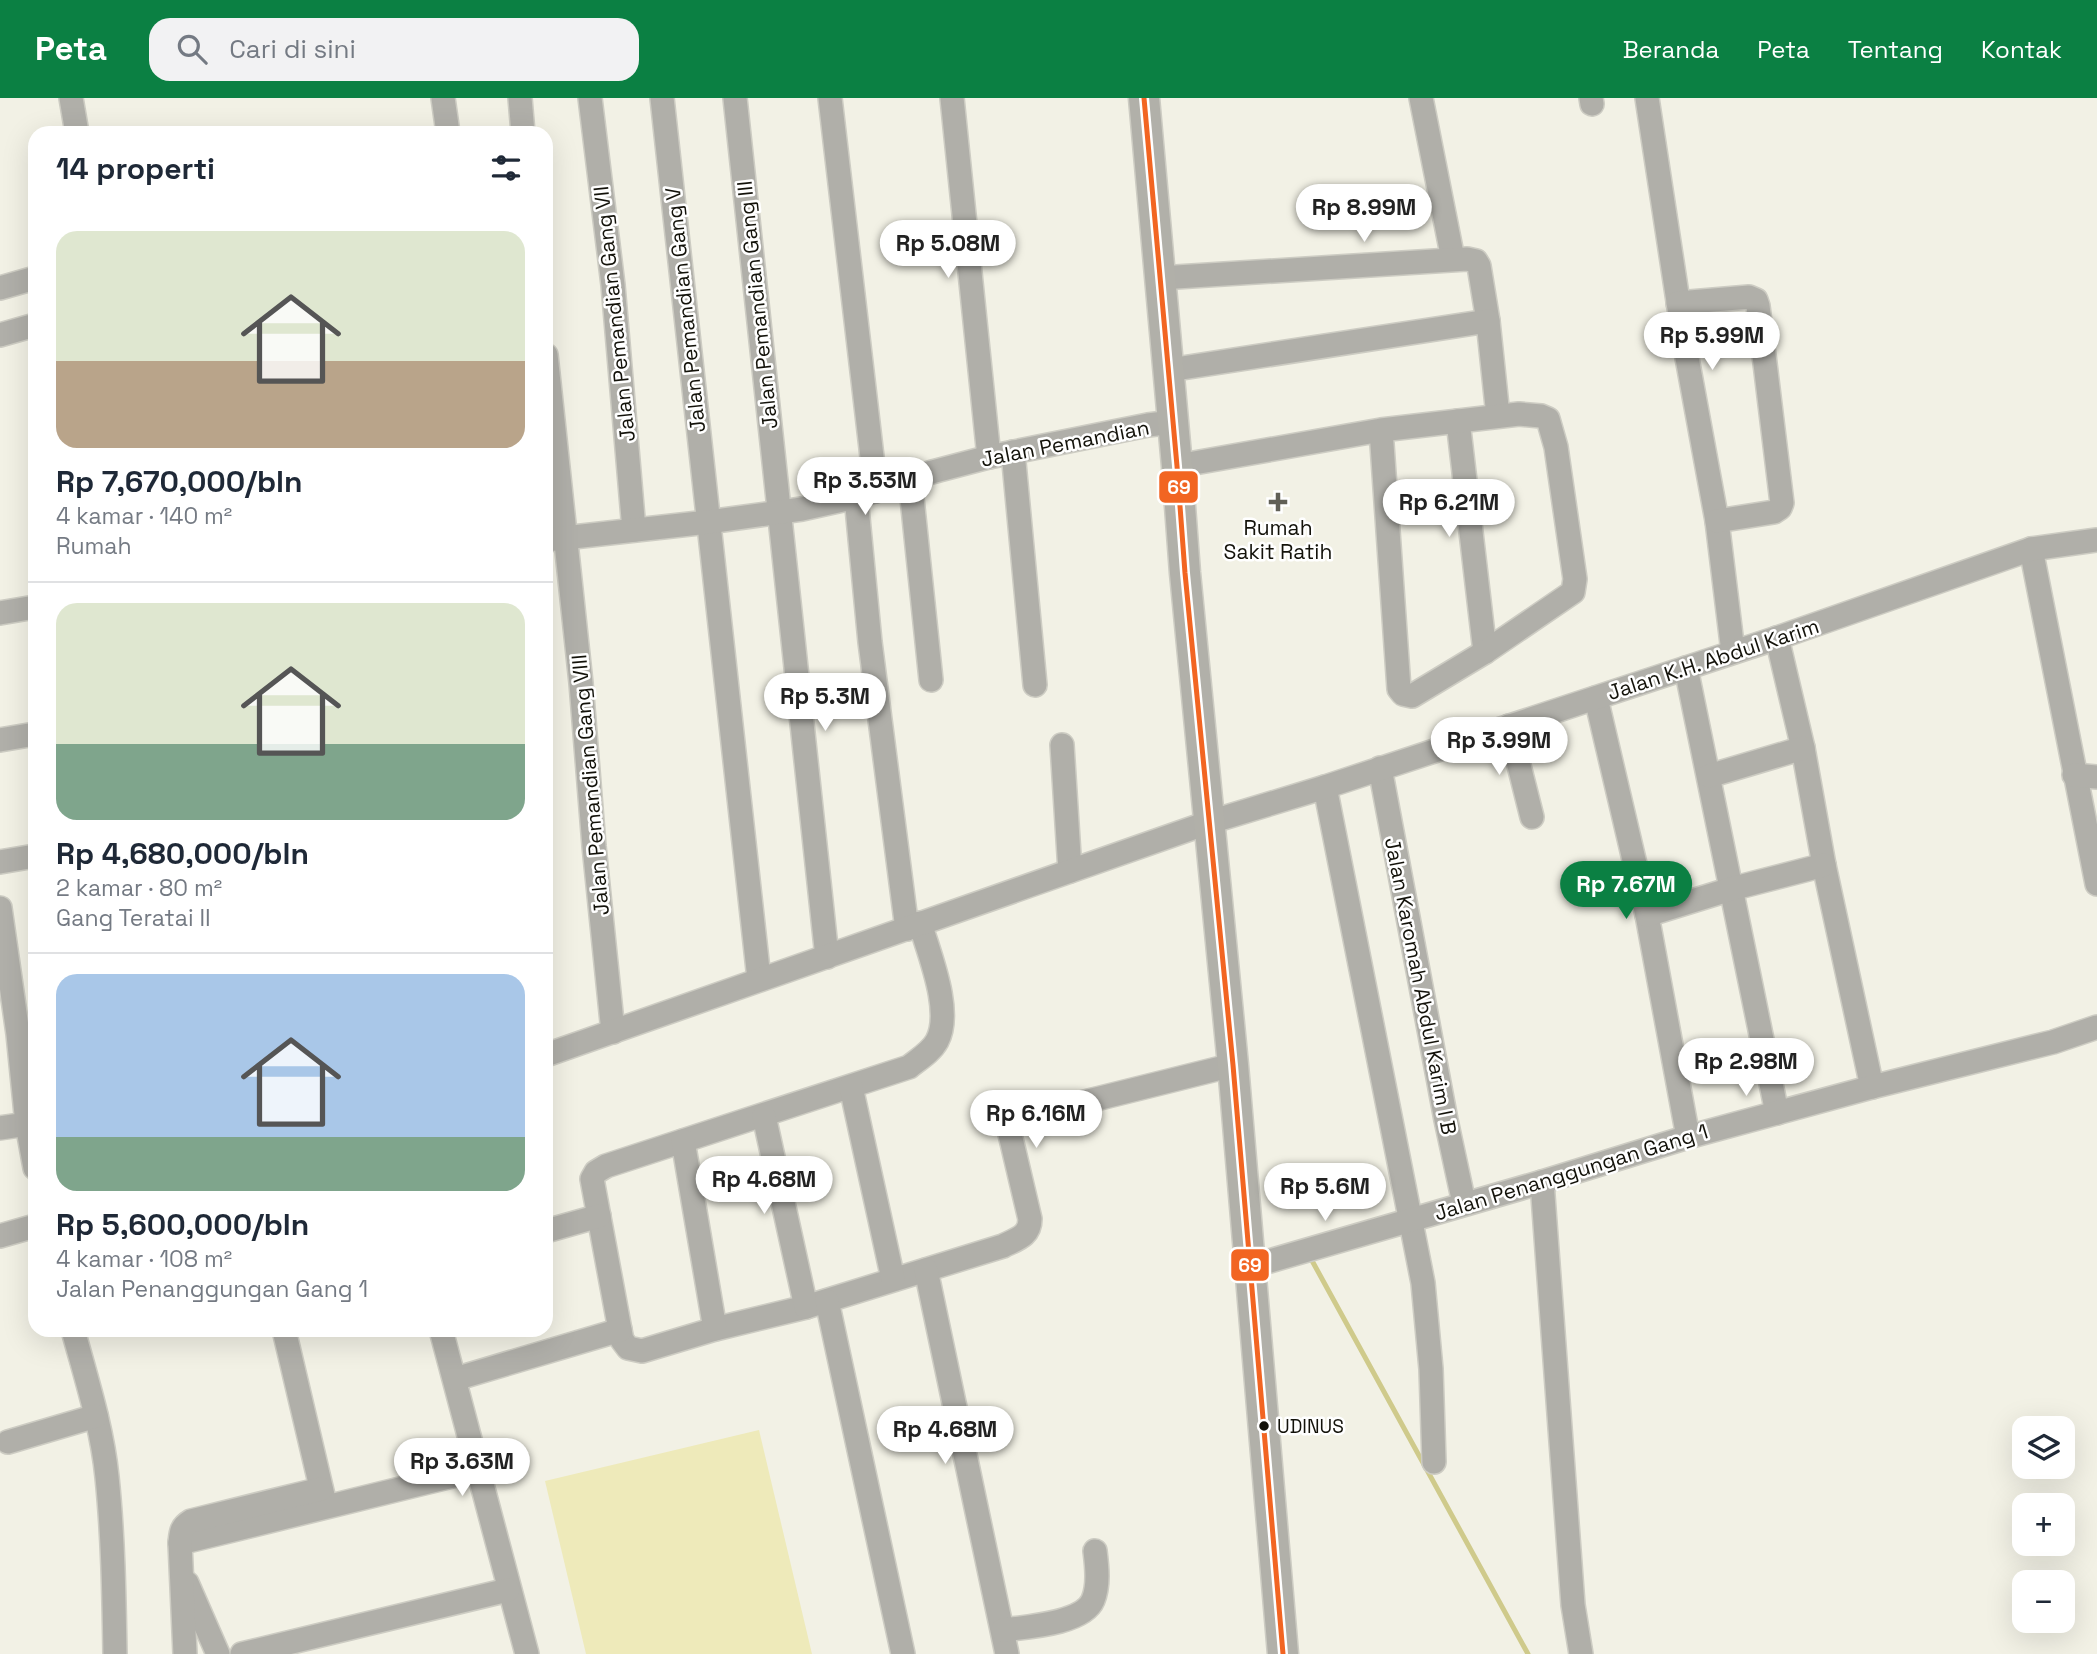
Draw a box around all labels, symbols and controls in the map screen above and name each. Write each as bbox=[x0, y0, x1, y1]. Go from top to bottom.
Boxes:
search box bbox=[149, 18, 639, 81]
text: Peta bbox=[35, 28, 107, 70]
icon: search bbox=[173, 30, 211, 68]
text: Cari di sini bbox=[229, 32, 356, 66]
text: Beranda bbox=[1623, 34, 1719, 65]
text: Peta bbox=[1757, 34, 1810, 65]
text: Tentang bbox=[1848, 34, 1943, 65]
text: Kontak bbox=[1981, 34, 2062, 65]
text: 14 properti bbox=[56, 149, 215, 188]
icon: filters bbox=[487, 149, 525, 187]
street label: Jalan Pemandian Gang III bbox=[731, 180, 783, 430]
pin: Rp 8.99M bbox=[1292, 184, 1436, 244]
street label: Jalan Pemandian Gang VII bbox=[587, 185, 641, 443]
street label: Jalan Pemandian Gang V bbox=[659, 186, 711, 434]
text: Rp 8.99M bbox=[1312, 192, 1416, 222]
pin: Rp 5.08M bbox=[876, 220, 1020, 280]
text: Rp 5.08M bbox=[896, 228, 1000, 258]
icon: home bbox=[228, 276, 354, 402]
pin: Rp 5.99M bbox=[1640, 313, 1784, 372]
text: Rp 5.99M bbox=[1660, 320, 1764, 350]
street label: Jalan Pemandian bbox=[979, 413, 1151, 473]
pin: Rp 3.53M bbox=[793, 458, 937, 517]
text: Rp 7,670,000/bln bbox=[56, 462, 302, 501]
text: Rp 3.53M bbox=[813, 465, 917, 495]
line badge: 69 bbox=[1158, 470, 1199, 504]
text: 69 bbox=[1167, 475, 1191, 500]
pin: Rp 6.21M bbox=[1377, 480, 1521, 539]
text: Rp 6.21M bbox=[1399, 487, 1499, 517]
marker: Rumah Sakit Ratih bbox=[1268, 492, 1288, 512]
text: 4 kamar · 140 m² bbox=[56, 501, 232, 531]
place label: Rumah Sakit Ratih bbox=[1224, 514, 1332, 565]
text: Rumah bbox=[56, 531, 132, 561]
street label: Jalan K.H. Abdul Karim bbox=[1604, 612, 1822, 706]
icon: home bbox=[228, 648, 354, 774]
street label: Jalan Pemandian Gang VIII bbox=[565, 653, 615, 917]
pin: Rp 5.3M bbox=[760, 674, 890, 733]
text: Rp 5.3M bbox=[780, 681, 870, 711]
pin: Rp 3.99M bbox=[1427, 718, 1571, 777]
text: Rp 3.99M bbox=[1447, 725, 1551, 755]
text: Rp 4,680,000/bln bbox=[56, 834, 309, 873]
street label: Jalan Karomah Abdul Karim I B bbox=[1379, 835, 1463, 1137]
pin: Rp 7.67M bbox=[1554, 862, 1698, 921]
text: Rp 7.67M bbox=[1576, 869, 1676, 899]
text: 2 kamar · 80 m² bbox=[56, 873, 222, 903]
text: Gang Teratai II bbox=[56, 903, 211, 933]
icon: home bbox=[228, 1019, 354, 1145]
pin: Rp 2.98M bbox=[1674, 1038, 1818, 1098]
text: Rp 2.98M bbox=[1694, 1046, 1798, 1076]
pin: Rp 6.16M bbox=[964, 1090, 1108, 1150]
text: Rp 6.16M bbox=[986, 1098, 1086, 1128]
street label: Jalan Penanggungan Gang 1 bbox=[1431, 1117, 1711, 1227]
pin: Rp 4.68M bbox=[692, 1156, 836, 1216]
text: Rp 4.68M bbox=[712, 1164, 816, 1194]
pin: Rp 5.6M bbox=[1260, 1164, 1390, 1223]
text: Rp 5.6M bbox=[1280, 1171, 1370, 1201]
text: Rp 5,600,000/bln bbox=[56, 1205, 309, 1244]
text: 4 kamar · 108 m² bbox=[56, 1244, 232, 1274]
line badge: 69 bbox=[1230, 1248, 1270, 1282]
text: 69 bbox=[1238, 1253, 1262, 1278]
text: Jalan Penanggungan Gang 1 bbox=[56, 1274, 368, 1304]
pin: Rp 4.68M bbox=[873, 1406, 1017, 1466]
text: Rp 4.68M bbox=[893, 1414, 997, 1444]
place label: UDINUS bbox=[1277, 1414, 1344, 1439]
map controls bbox=[2012, 1416, 2075, 1633]
button: layers bbox=[2012, 1416, 2075, 1479]
marker: UDINUS bbox=[1257, 1419, 1271, 1433]
pin: Rp 3.63M bbox=[390, 1438, 534, 1498]
text: Rp 3.63M bbox=[410, 1446, 514, 1476]
button: + bbox=[2012, 1493, 2075, 1556]
button: − bbox=[2012, 1570, 2075, 1633]

